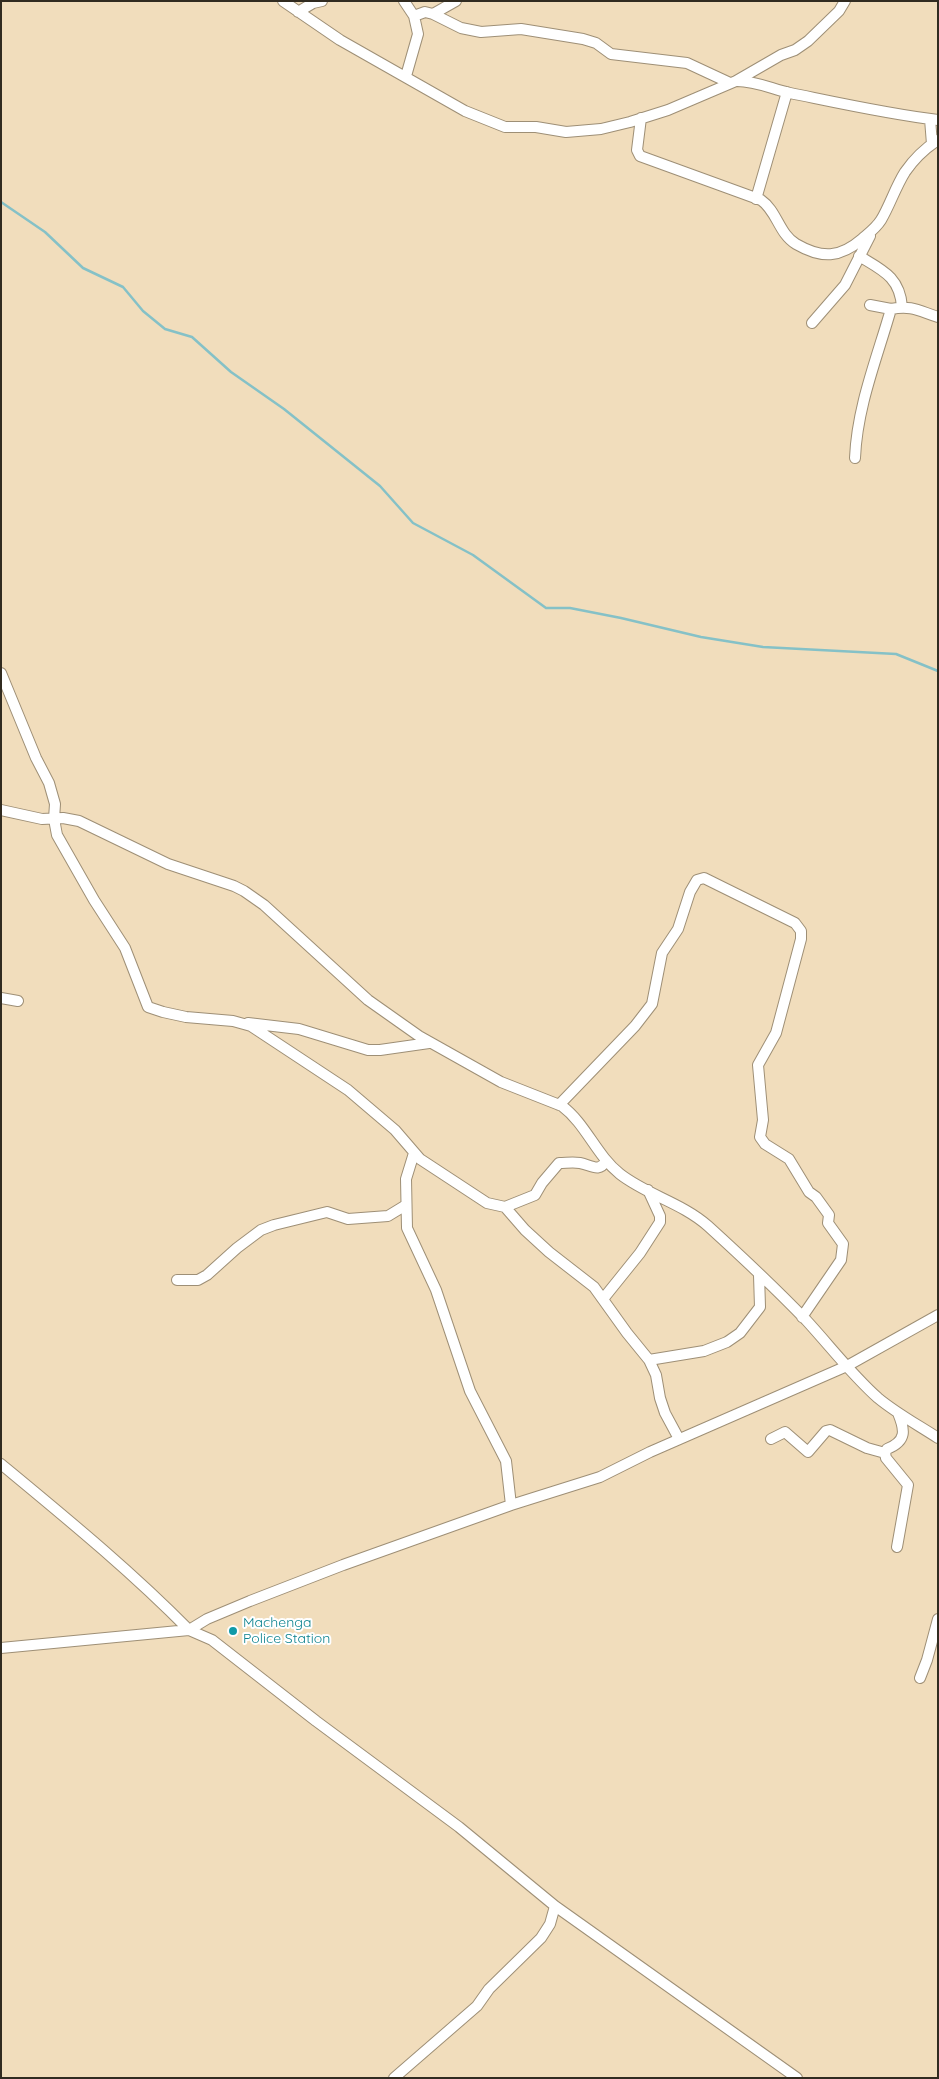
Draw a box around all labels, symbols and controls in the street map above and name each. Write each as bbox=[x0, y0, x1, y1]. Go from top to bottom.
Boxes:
place label: Machenga Police Station bbox=[243, 1615, 330, 1648]
marker: Machenga Police Station bbox=[227, 1625, 239, 1637]

